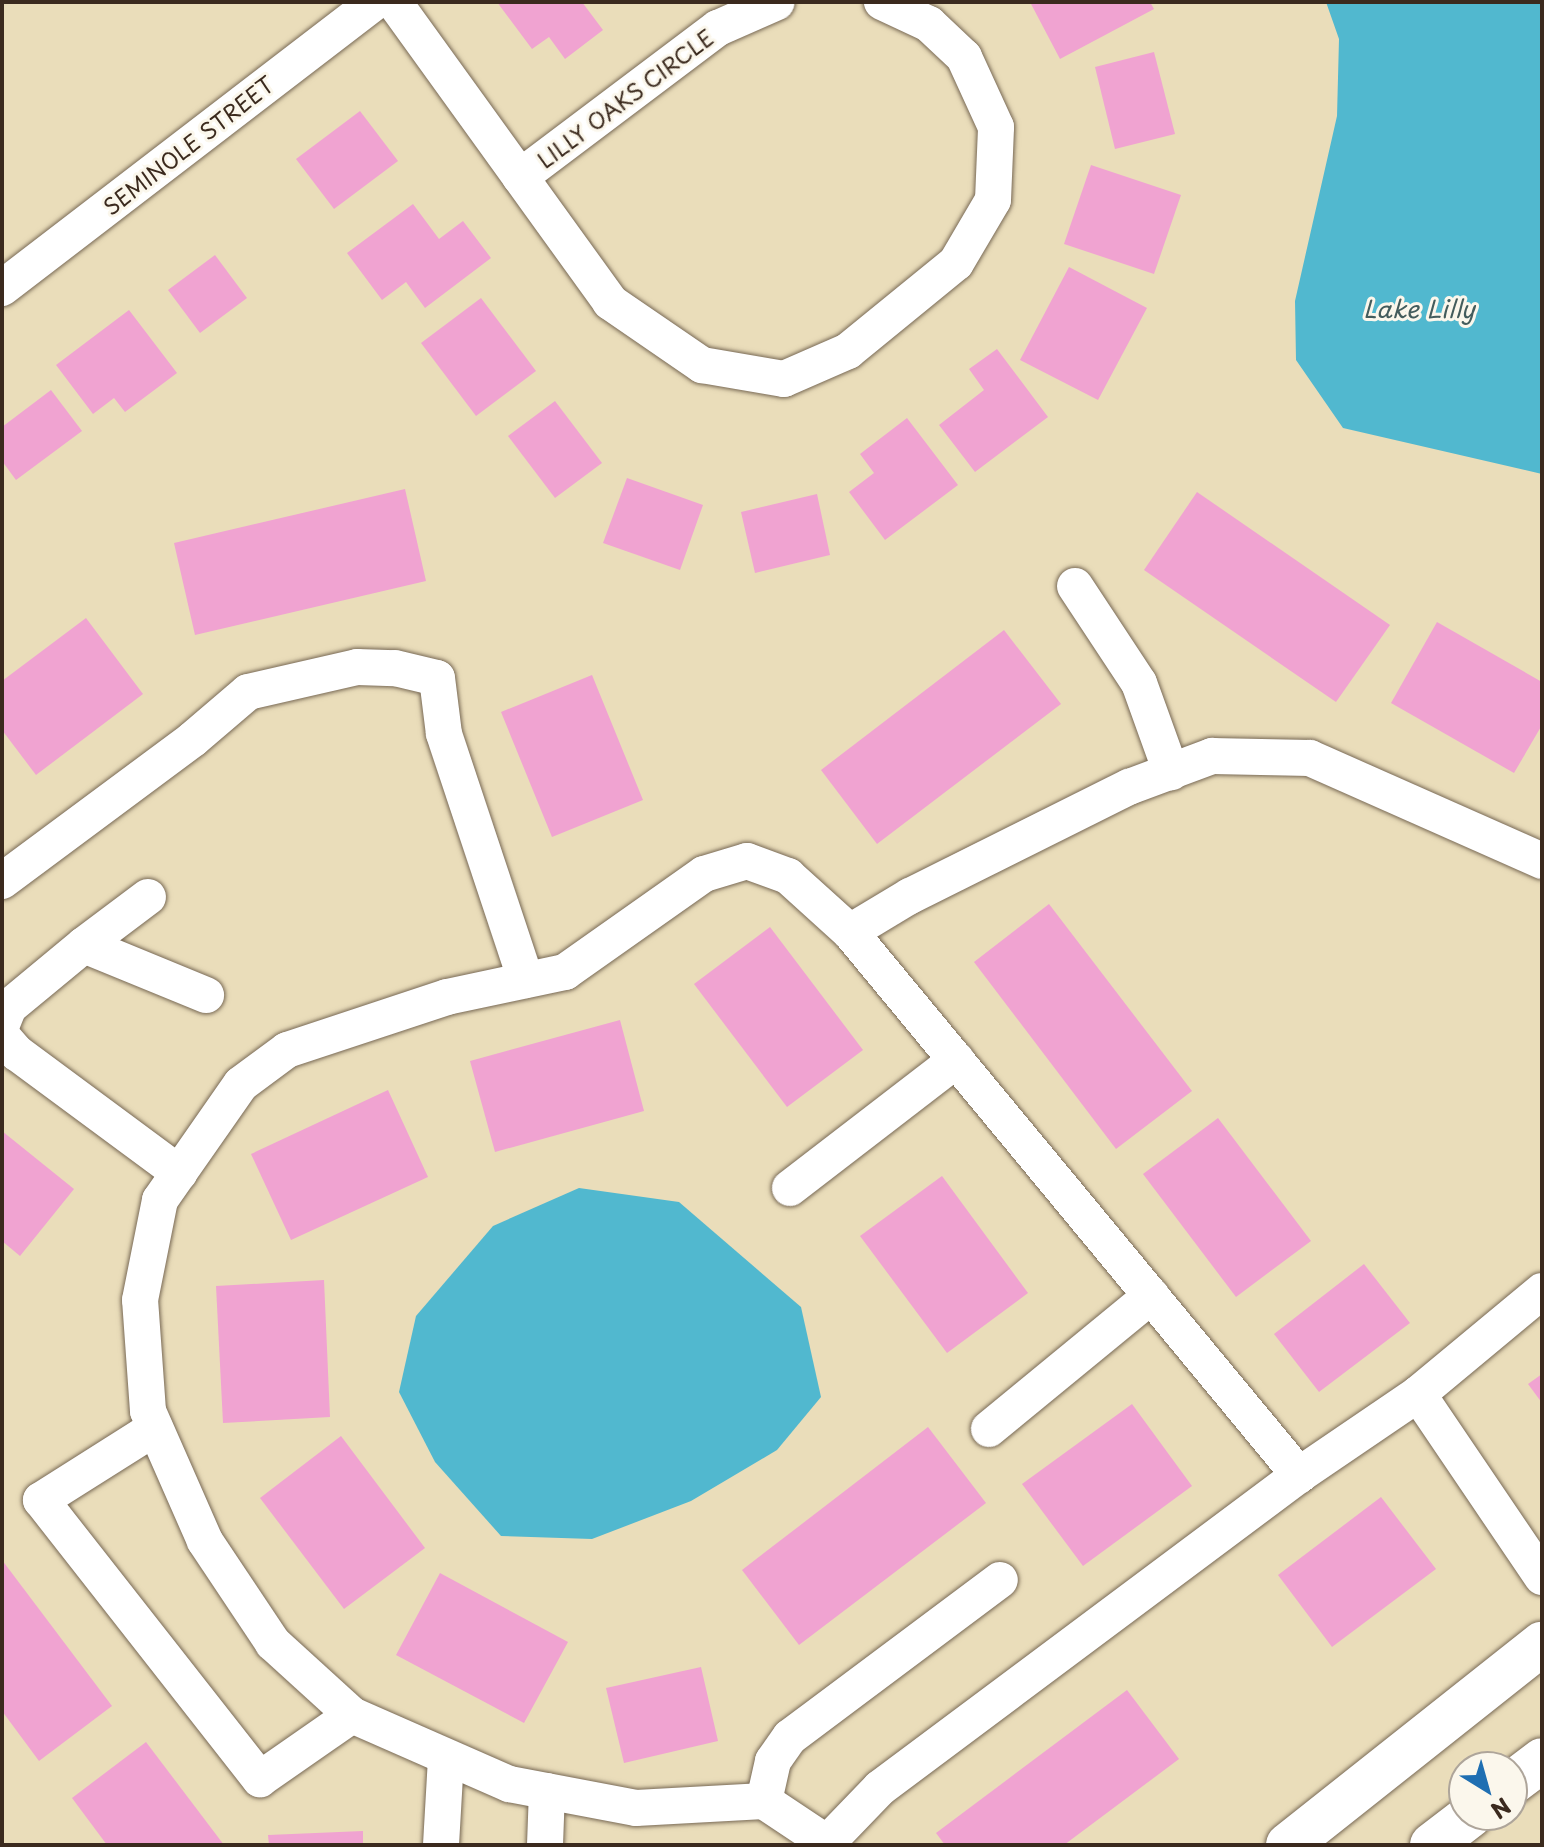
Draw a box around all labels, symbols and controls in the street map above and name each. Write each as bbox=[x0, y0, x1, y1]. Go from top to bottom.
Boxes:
street label: LILLY OAKS CIRCLE bbox=[531, 23, 719, 173]
street label: SEMINOLE STREET bbox=[97, 70, 279, 220]
water label: Lake Lilly bbox=[1364, 295, 1474, 323]
north arrow bbox=[1448, 1751, 1528, 1831]
text: N bbox=[1485, 1791, 1518, 1827]

